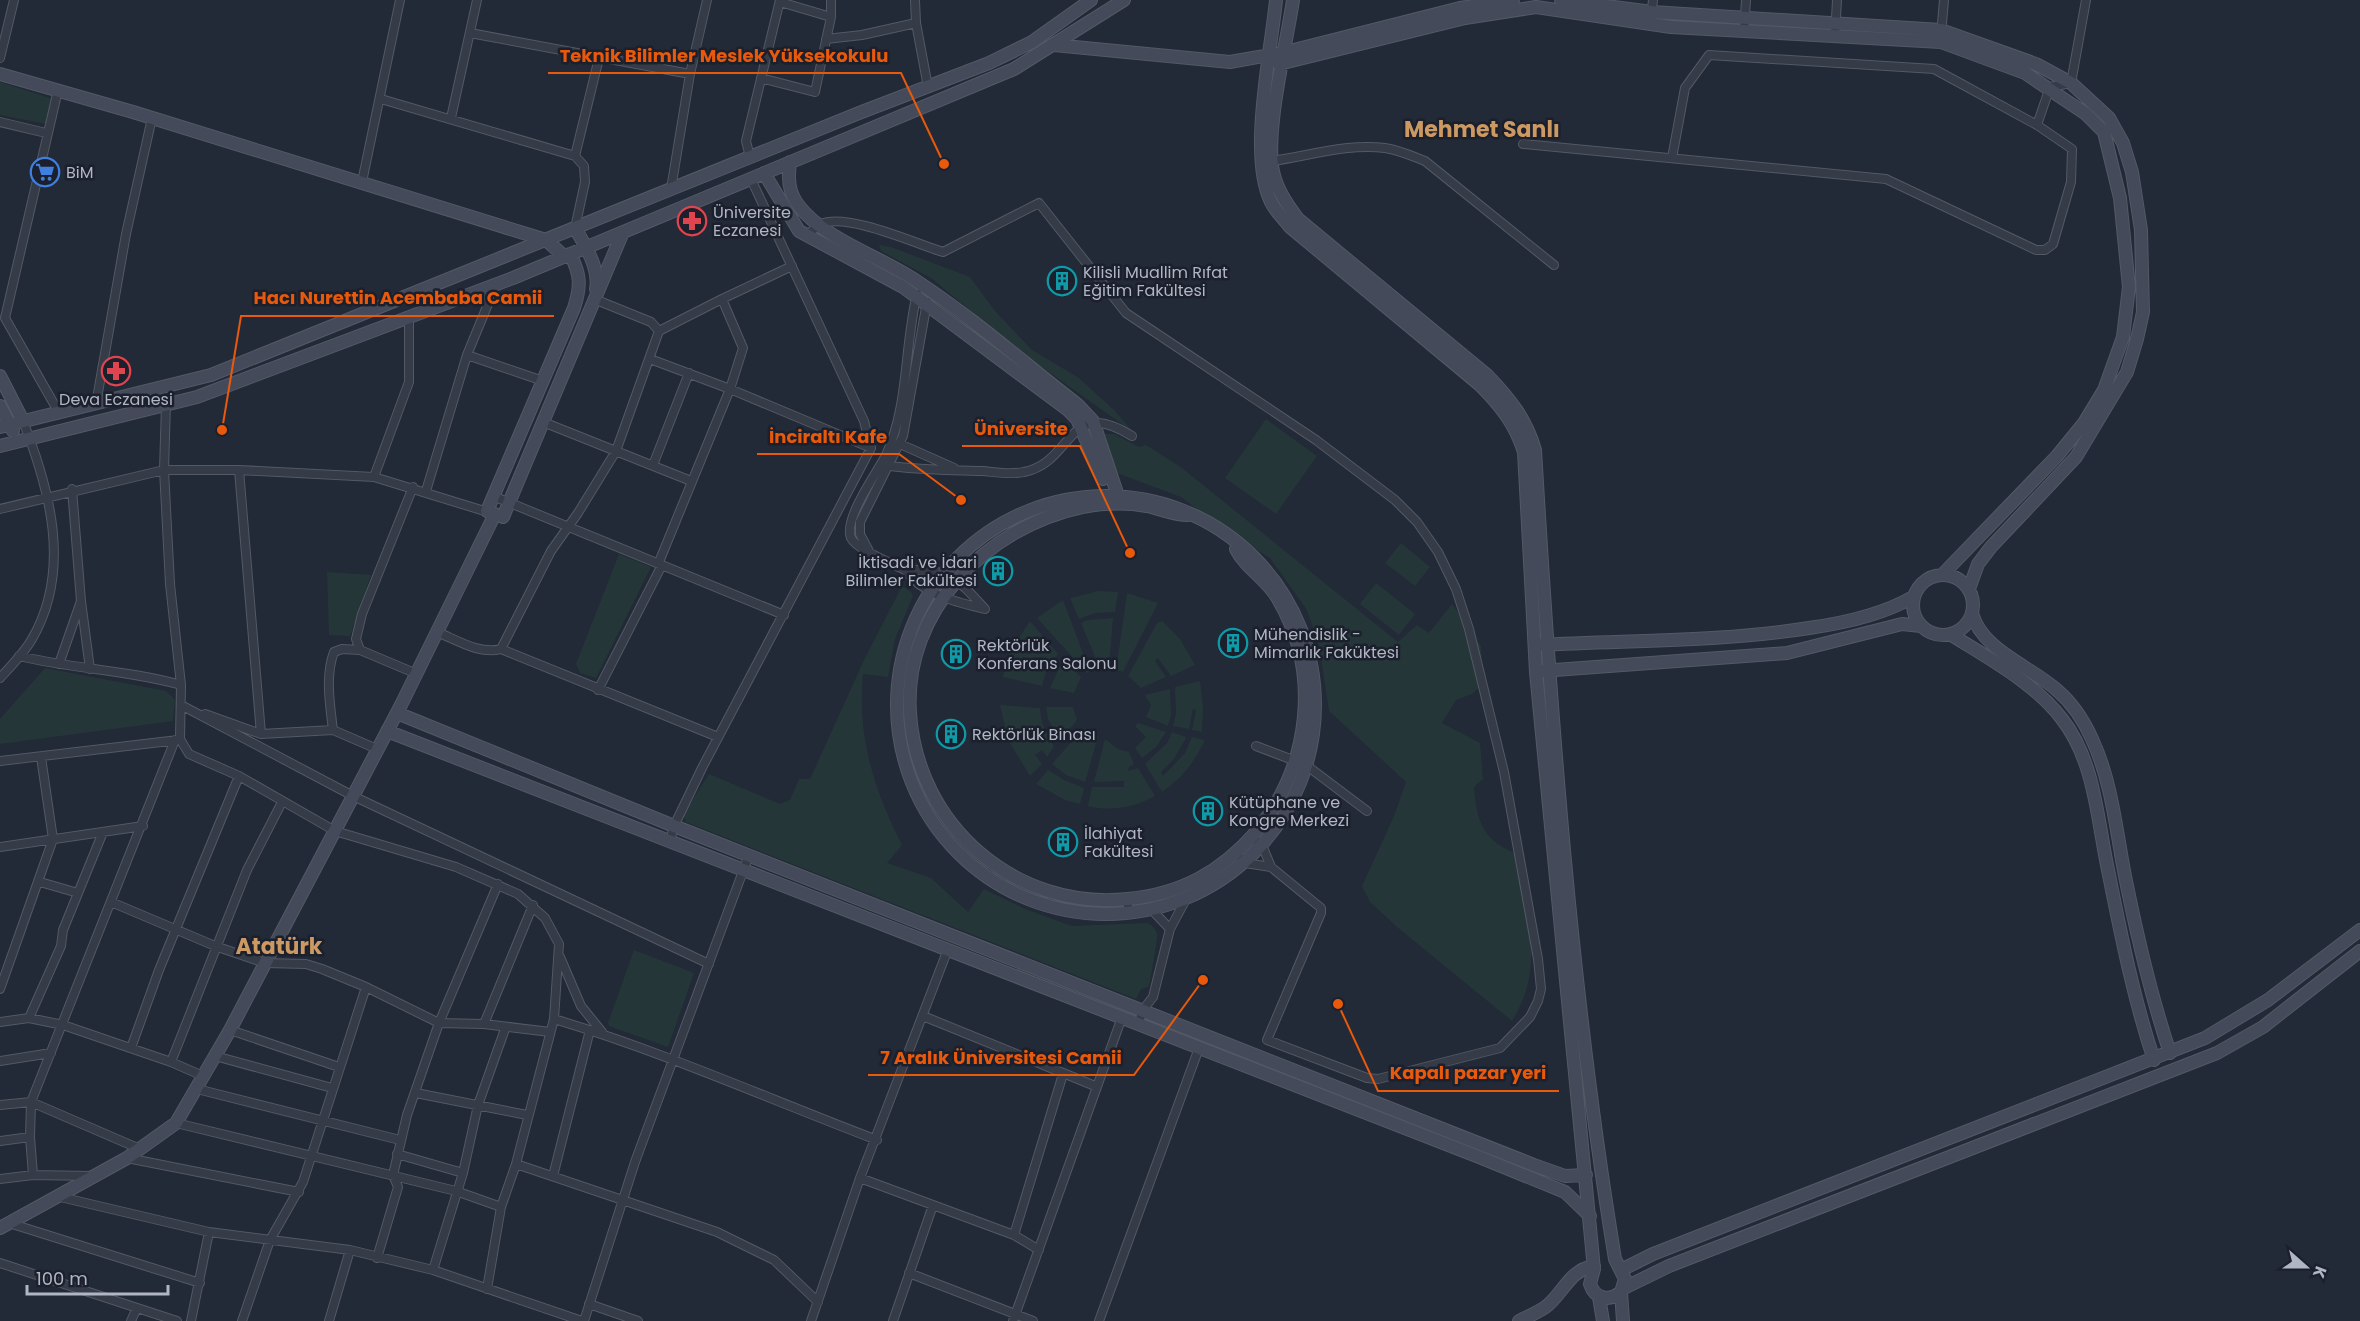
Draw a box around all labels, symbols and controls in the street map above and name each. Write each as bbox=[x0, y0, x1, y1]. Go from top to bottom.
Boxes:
callout: Teknik Bilimler Meslek Yüksekokulu bbox=[548, 37, 901, 73]
text: Teknik Bilimler Meslek Yüksekokulu bbox=[560, 43, 888, 68]
district label: Mehmet Sanlı bbox=[1404, 114, 1560, 145]
supermarket icon: BiM bbox=[29, 156, 61, 188]
place label: BiM bbox=[66, 161, 94, 184]
place label: Üniversite Eczanesi bbox=[713, 201, 791, 242]
pharmacy icon: Üniversite Eczanesi bbox=[676, 205, 708, 237]
place label: Kilisli Muallim Rıfat Eğitim Fakültesi bbox=[1083, 261, 1228, 302]
building icon: Kilisli Muallim Rıfat Eğitim Fakültesi bbox=[1046, 265, 1078, 297]
callout: Hacı Nurettin Acembaba Camii bbox=[241, 280, 554, 316]
text: Hacı Nurettin Acembaba Camii bbox=[254, 285, 542, 310]
pharmacy icon: Deva Eczanesi bbox=[100, 355, 132, 387]
place label: Deva Eczanesi bbox=[59, 388, 173, 411]
callout: Üniversite bbox=[962, 410, 1080, 446]
text: Üniversite bbox=[974, 416, 1068, 441]
callout: İnciraltı Kafe bbox=[757, 418, 899, 454]
text: İnciraltı Kafe bbox=[769, 424, 887, 449]
place label: İktisadi ve İdari Bilimler Fakültesi bbox=[845, 551, 977, 592]
building icon: İktisadi ve İdari Bilimler Fakültesi bbox=[982, 555, 1014, 587]
place label: Mühendislik - Mimarlık Faküktesi bbox=[1254, 623, 1399, 664]
building icon: Mühendislik - Mimarlık Faküktesi bbox=[1217, 627, 1249, 659]
place label: Rektörlük Konferans Salonu bbox=[977, 634, 1117, 675]
building icon: Rektörlük Konferans Salonu bbox=[940, 638, 972, 670]
building icon: Rektörlük Binası bbox=[935, 718, 967, 750]
place label: Rektörlük Binası bbox=[972, 723, 1096, 746]
place label: Kütüphane ve Kongre Merkezi bbox=[1229, 791, 1349, 832]
building icon: Kütüphane ve Kongre Merkezi bbox=[1192, 795, 1224, 827]
place label: İlahiyat Fakültesi bbox=[1084, 822, 1153, 863]
building icon: İlahiyat Fakültesi bbox=[1047, 826, 1079, 858]
district label: Atatürk bbox=[236, 931, 323, 962]
callout: 7 Aralık Üniversitesi Camii bbox=[868, 1039, 1134, 1075]
text: 7 Aralık Üniversitesi Camii bbox=[880, 1045, 1122, 1070]
callout: Kapalı pazar yeri bbox=[1378, 1055, 1559, 1091]
text: Kapalı pazar yeri bbox=[1390, 1060, 1546, 1085]
north arrow bbox=[2276, 1237, 2336, 1297]
scale bar bbox=[27, 1258, 168, 1296]
text: K bbox=[2307, 1263, 2332, 1282]
text: 100 m bbox=[36, 1266, 88, 1291]

